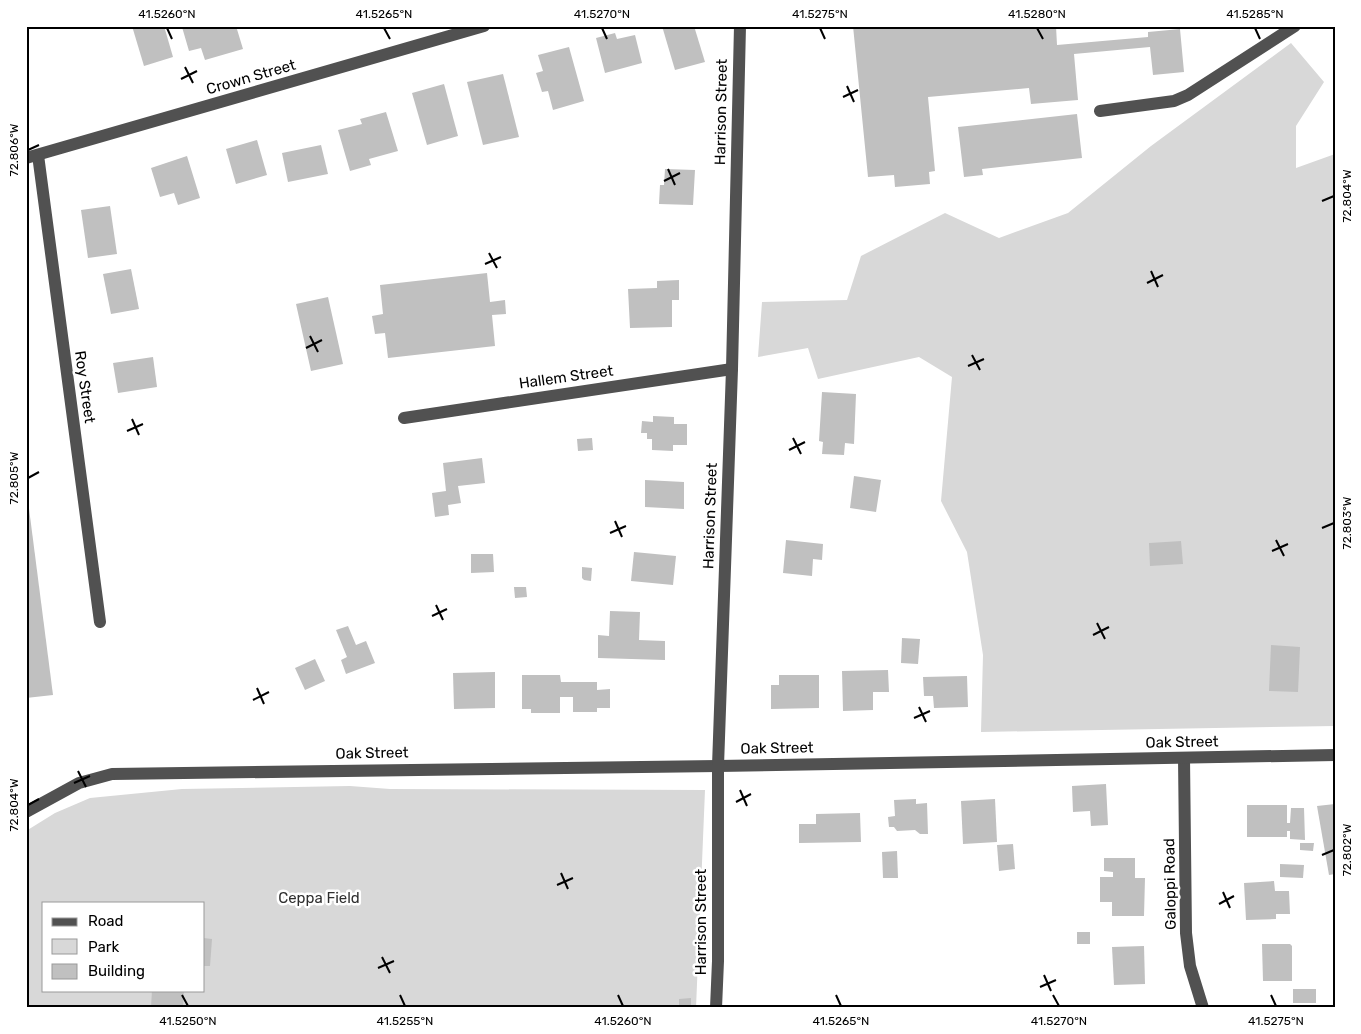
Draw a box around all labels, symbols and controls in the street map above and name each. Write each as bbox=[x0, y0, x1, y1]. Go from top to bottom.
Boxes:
text: 41.5260°N bbox=[138, 7, 196, 21]
text: 41.5265°N bbox=[356, 7, 412, 21]
text: 41.5270°N bbox=[574, 7, 630, 21]
text: 41.5275°N bbox=[792, 7, 848, 21]
text: 41.5280°N bbox=[1008, 7, 1066, 21]
text: 41.5285°N bbox=[1226, 7, 1284, 21]
street label: Crown Street bbox=[204, 56, 298, 98]
street label: Harrison Street bbox=[711, 59, 731, 165]
text: 72.806°W bbox=[7, 123, 21, 176]
text: 72.804°W bbox=[1340, 169, 1354, 223]
street label: Roy Street bbox=[71, 350, 99, 425]
street label: Hallem Street bbox=[518, 361, 614, 393]
text: 72.805°W bbox=[7, 451, 21, 504]
street label: Harrison Street bbox=[699, 462, 721, 569]
text: 72.803°W bbox=[1340, 496, 1354, 549]
street label: Oak Street bbox=[1145, 732, 1219, 752]
street label: Oak Street bbox=[740, 738, 814, 758]
street label: Oak Street bbox=[335, 743, 409, 763]
text: 72.804°W bbox=[7, 778, 21, 832]
text: 72.802°W bbox=[1340, 823, 1354, 876]
street label: Galoppi Road bbox=[1160, 838, 1180, 930]
street label: Harrison Street bbox=[692, 869, 710, 975]
park label: Ceppa Field bbox=[278, 889, 360, 907]
legend bbox=[42, 902, 205, 992]
text: Road bbox=[88, 912, 124, 930]
text: Park bbox=[88, 938, 119, 956]
text: Building bbox=[88, 962, 145, 980]
text: 41.5250°N bbox=[159, 1014, 217, 1028]
text: 41.5255°N bbox=[377, 1014, 433, 1028]
text: 41.5260°N bbox=[594, 1014, 652, 1028]
text: 41.5265°N bbox=[813, 1014, 869, 1028]
text: 41.5270°N bbox=[1031, 1014, 1087, 1028]
text: 41.5275°N bbox=[1248, 1014, 1304, 1028]

